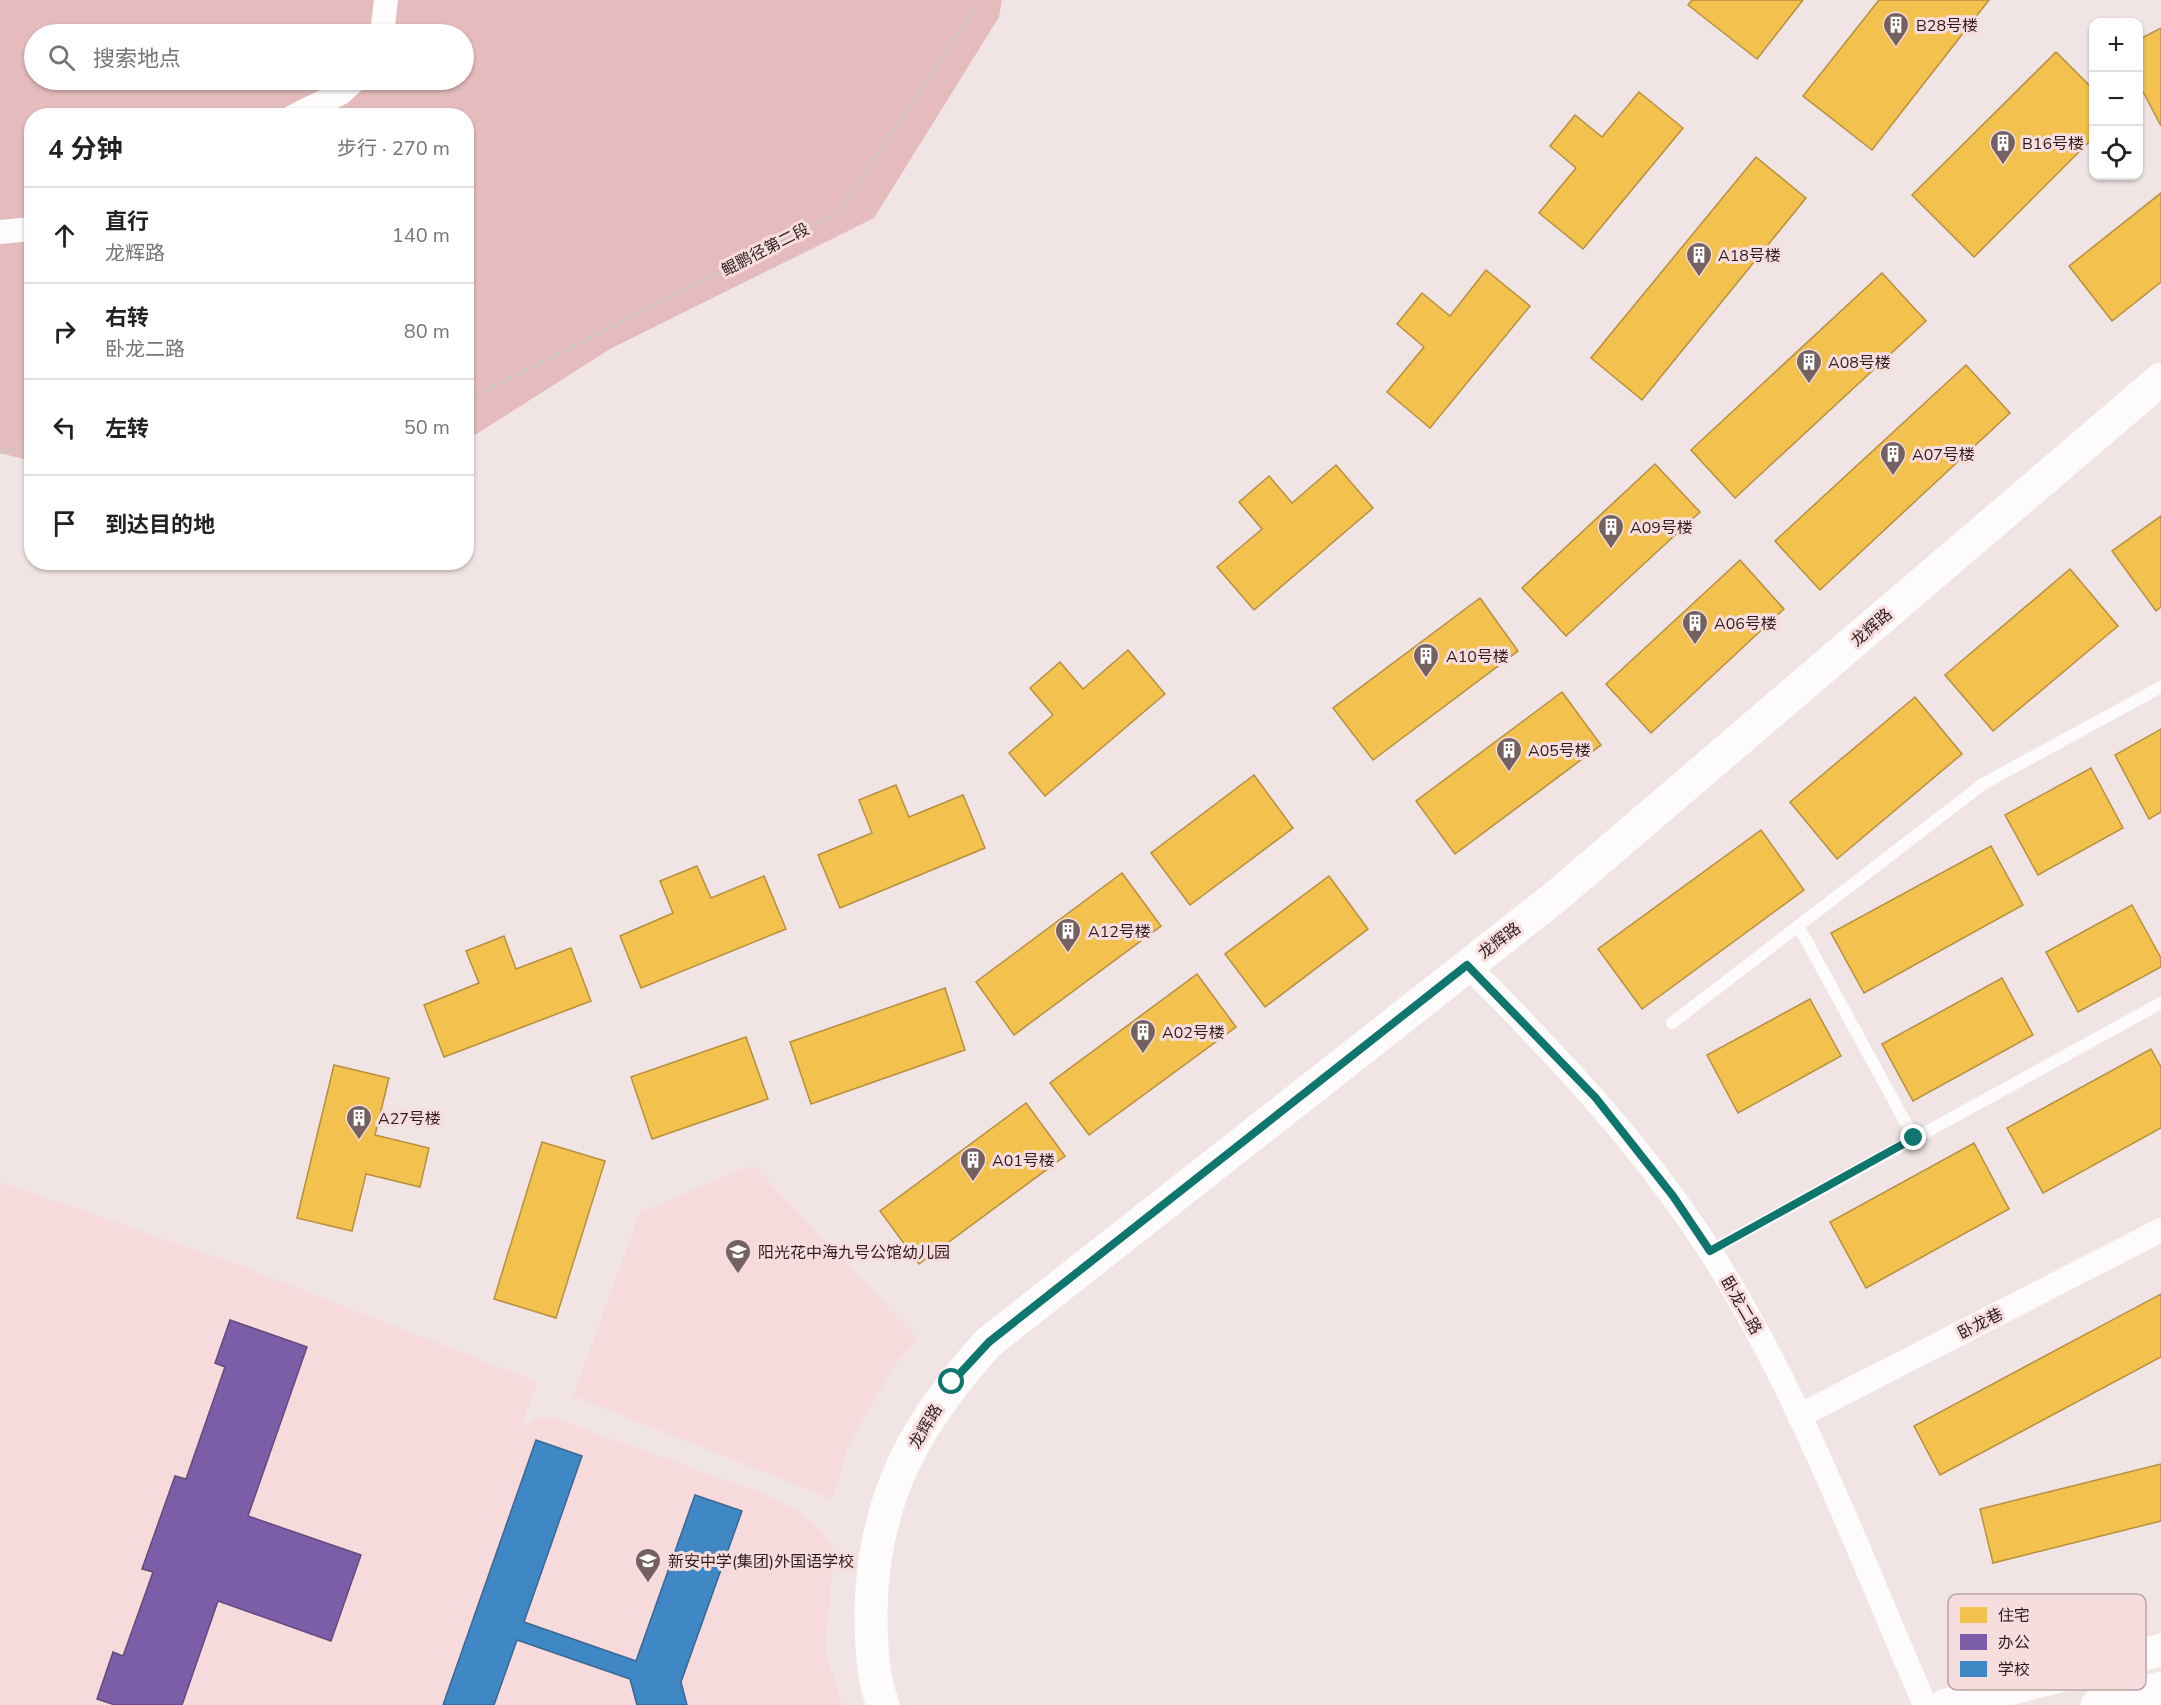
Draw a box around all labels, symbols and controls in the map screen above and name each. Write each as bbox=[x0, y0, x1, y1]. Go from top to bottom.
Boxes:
building icon: B28号楼 bbox=[1881, 10, 1911, 48]
place label: B28号楼 bbox=[1916, 15, 1978, 37]
map controls bbox=[2089, 18, 2143, 180]
button: + bbox=[2089, 18, 2143, 72]
search box bbox=[24, 24, 474, 90]
icon: search bbox=[45, 41, 78, 74]
text: 搜索地点 bbox=[93, 44, 181, 74]
button: − bbox=[2089, 72, 2143, 126]
button: locate bbox=[2089, 126, 2143, 180]
building icon: B16号楼 bbox=[1988, 128, 2018, 166]
text: 4 分钟 bbox=[48, 132, 123, 167]
place label: B16号楼 bbox=[2022, 133, 2084, 155]
text: 步行 · 270 m bbox=[337, 135, 450, 162]
text: 直行 bbox=[105, 207, 149, 237]
street label: 鲲鹏径第二段 bbox=[718, 218, 813, 281]
icon: ahead bbox=[48, 219, 81, 252]
text: 140 m bbox=[392, 222, 450, 249]
text: 龙辉路 bbox=[105, 240, 165, 267]
building icon: A18号楼 bbox=[1684, 240, 1714, 278]
place label: A18号楼 bbox=[1718, 245, 1781, 267]
text: 右转 bbox=[105, 303, 149, 333]
icon: right bbox=[48, 315, 81, 348]
text: 80 m bbox=[404, 318, 450, 345]
text: 卧龙二路 bbox=[105, 336, 185, 363]
building icon: A08号楼 bbox=[1794, 347, 1824, 385]
place label: A08号楼 bbox=[1828, 352, 1891, 374]
icon: left bbox=[48, 411, 81, 444]
text: 左转 bbox=[105, 414, 149, 444]
text: 50 m bbox=[404, 414, 450, 441]
building icon: A07号楼 bbox=[1878, 439, 1908, 477]
place label: A07号楼 bbox=[1912, 444, 1975, 466]
icon: arrive bbox=[48, 507, 81, 540]
text: 到达目的地 bbox=[105, 510, 215, 540]
building icon: A09号楼 bbox=[1596, 512, 1626, 550]
place label: A09号楼 bbox=[1630, 517, 1693, 539]
street label: 龙辉路 bbox=[1846, 604, 1897, 652]
building icon: A06号楼 bbox=[1680, 608, 1710, 646]
place label: A06号楼 bbox=[1714, 613, 1777, 635]
building icon: A10号楼 bbox=[1411, 641, 1441, 679]
place label: A10号楼 bbox=[1446, 646, 1509, 668]
building icon: A05号楼 bbox=[1494, 735, 1524, 773]
place label: A05号楼 bbox=[1528, 740, 1591, 762]
building icon: A12号楼 bbox=[1053, 916, 1083, 954]
street label: 龙辉路 bbox=[1474, 918, 1525, 964]
place label: A12号楼 bbox=[1088, 921, 1151, 943]
building icon: A02号楼 bbox=[1128, 1017, 1158, 1055]
place label: A02号楼 bbox=[1162, 1022, 1225, 1044]
building icon: A27号楼 bbox=[344, 1103, 374, 1141]
place label: A27号楼 bbox=[378, 1108, 441, 1130]
route end bbox=[1900, 1124, 1926, 1150]
building icon: A01号楼 bbox=[958, 1145, 988, 1183]
place label: A01号楼 bbox=[992, 1150, 1055, 1172]
school or university icon: 阳光花中海九号公馆幼儿园 bbox=[723, 1237, 753, 1275]
place label: 阳光花中海九号公馆幼儿园 bbox=[758, 1242, 950, 1264]
street label: 卧龙二路 bbox=[1716, 1272, 1767, 1339]
street label: 卧龙巷 bbox=[1954, 1303, 2007, 1345]
route start bbox=[938, 1368, 964, 1394]
street label: 龙辉路 bbox=[904, 1400, 948, 1453]
school or university icon: 新安中学(集团)外国语学校 bbox=[633, 1546, 663, 1584]
place label: 新安中学(集团)外国语学校 bbox=[668, 1551, 854, 1573]
legend bbox=[1948, 1594, 2146, 1690]
text: 住宅 bbox=[1998, 1605, 2030, 1627]
text: 办公 bbox=[1998, 1632, 2030, 1654]
text: 学校 bbox=[1998, 1659, 2030, 1681]

